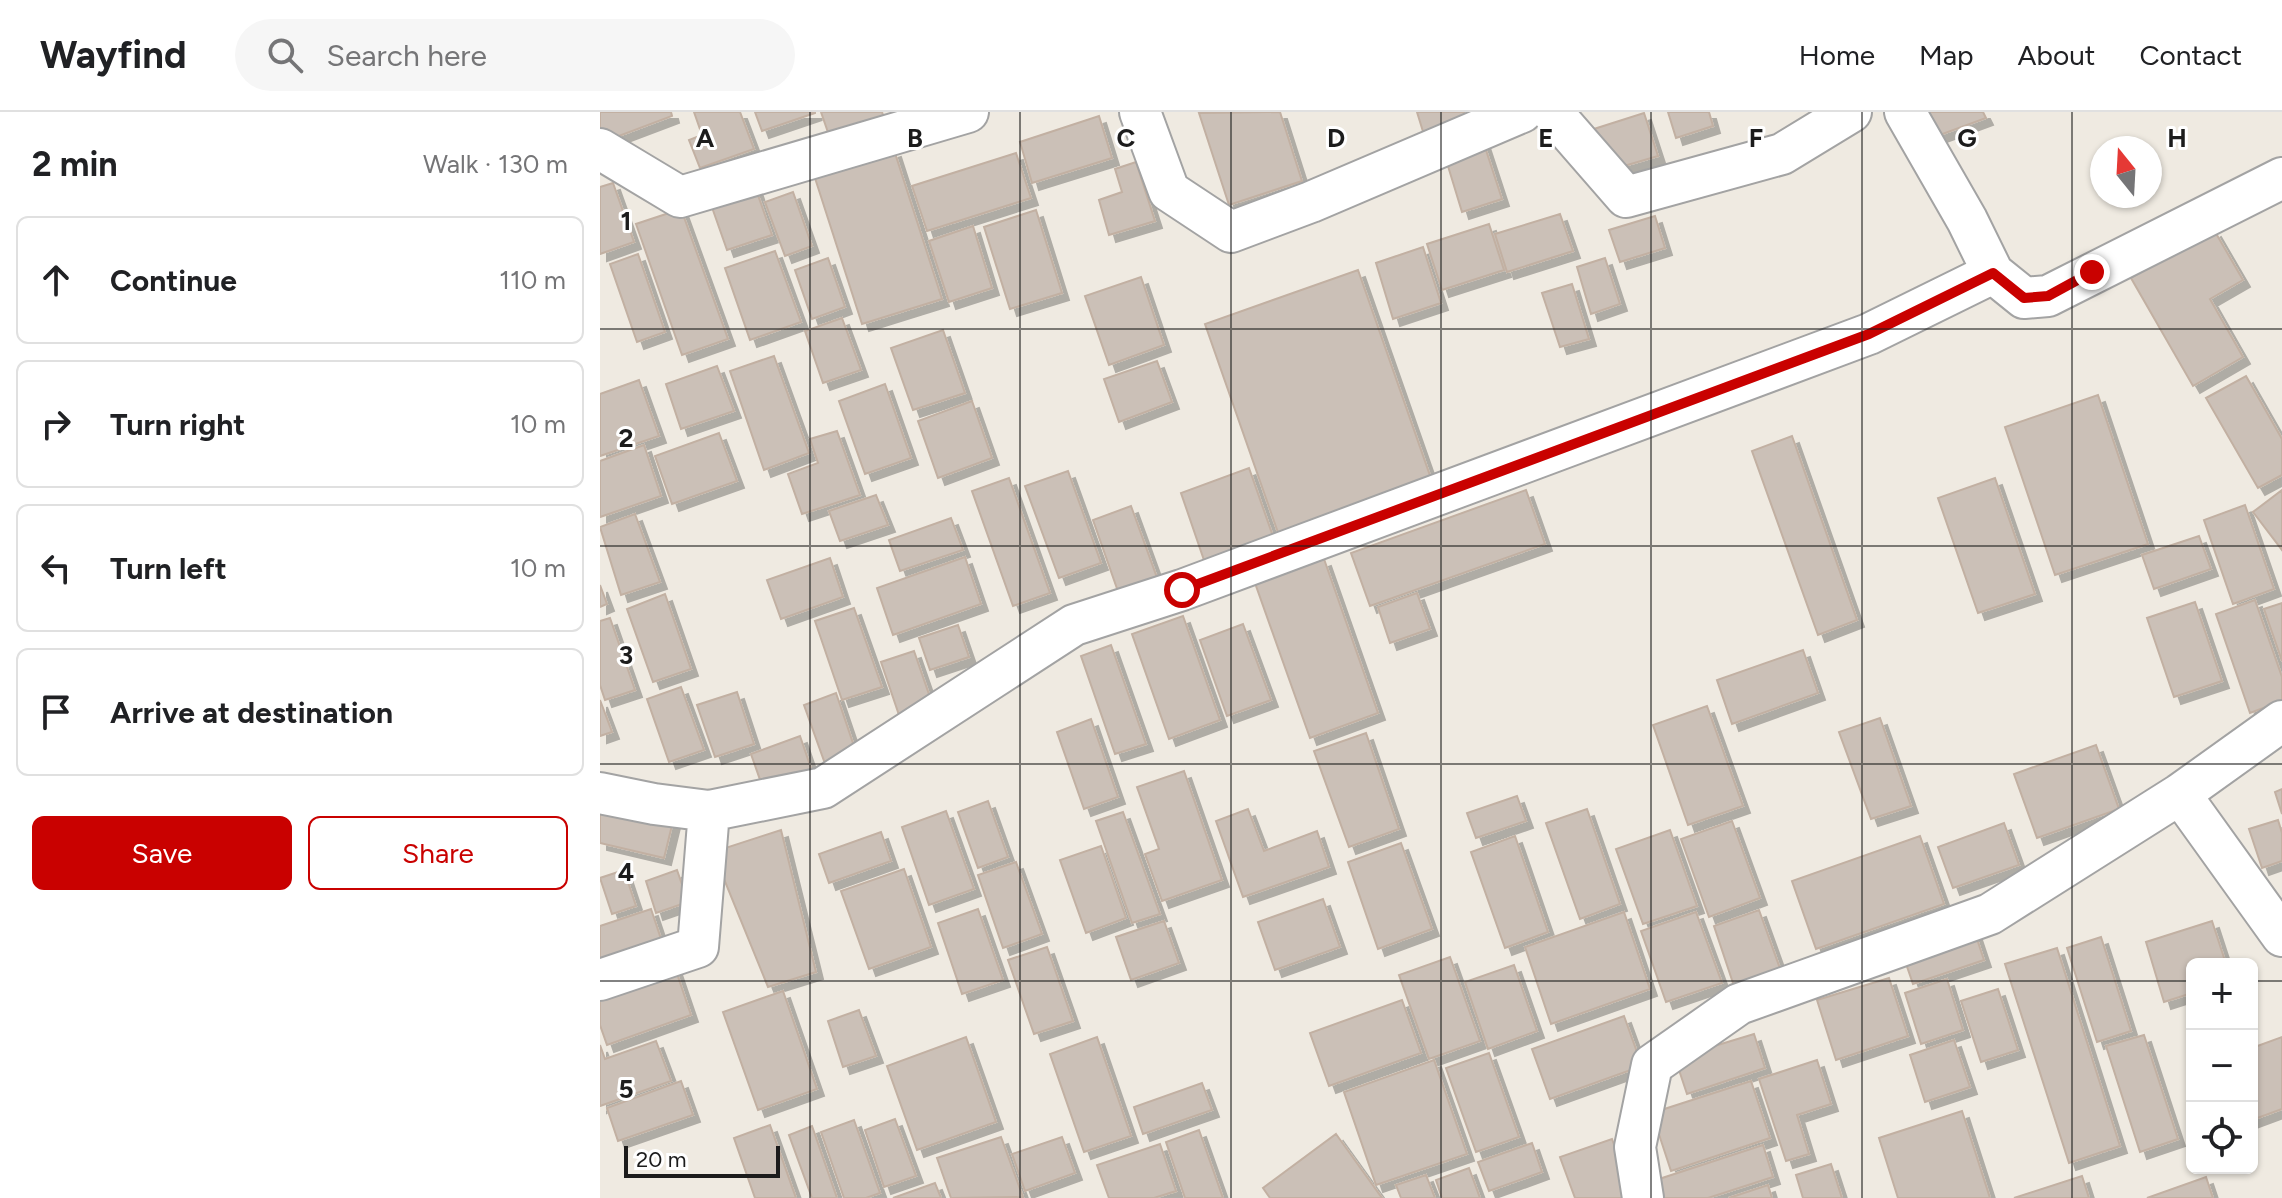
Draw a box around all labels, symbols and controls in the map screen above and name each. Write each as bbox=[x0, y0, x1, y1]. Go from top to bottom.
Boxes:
search box bbox=[235, 19, 795, 91]
text: Wayfind bbox=[40, 32, 187, 78]
icon: search bbox=[263, 33, 307, 77]
text: Search here bbox=[327, 37, 487, 74]
text: Home bbox=[1799, 38, 1875, 72]
text: Map bbox=[1919, 38, 1974, 72]
text: About bbox=[2018, 38, 2095, 72]
text: Contact bbox=[2139, 38, 2242, 72]
text: A bbox=[696, 122, 715, 154]
text: B bbox=[907, 122, 923, 154]
text: C bbox=[1117, 122, 1136, 154]
text: D bbox=[1327, 122, 1345, 154]
text: E bbox=[1538, 122, 1554, 154]
text: F bbox=[1749, 122, 1763, 154]
text: G bbox=[1957, 122, 1977, 154]
text: H bbox=[2167, 122, 2187, 154]
north arrow bbox=[2090, 136, 2162, 208]
text: 2 min bbox=[32, 144, 118, 185]
text: Walk · 130 m bbox=[423, 148, 568, 180]
text: 1 bbox=[621, 205, 631, 237]
route end bbox=[2074, 254, 2110, 290]
icon: ahead bbox=[34, 258, 78, 302]
text: Continue bbox=[110, 262, 237, 299]
text: 110 m bbox=[499, 264, 566, 296]
icon: right bbox=[34, 402, 78, 446]
text: Turn right bbox=[110, 406, 245, 443]
text: 10 m bbox=[510, 408, 566, 440]
text: 2 bbox=[618, 422, 634, 454]
icon: left bbox=[34, 546, 78, 590]
text: Turn left bbox=[110, 550, 227, 587]
text: 10 m bbox=[510, 552, 566, 584]
route start bbox=[1164, 572, 1200, 608]
text: 3 bbox=[619, 639, 633, 671]
icon: arrive bbox=[34, 690, 78, 734]
text: Arrive at destination bbox=[110, 694, 393, 731]
button: Save bbox=[32, 816, 292, 890]
button: Share bbox=[308, 816, 568, 890]
text: 4 bbox=[618, 856, 634, 888]
map controls bbox=[2186, 958, 2258, 1174]
button: + bbox=[2186, 958, 2258, 1030]
button: − bbox=[2186, 1030, 2258, 1102]
text: 5 bbox=[618, 1073, 634, 1105]
button: locate bbox=[2186, 1102, 2258, 1174]
scale bar bbox=[624, 1142, 780, 1178]
text: 20 m bbox=[636, 1146, 687, 1173]

